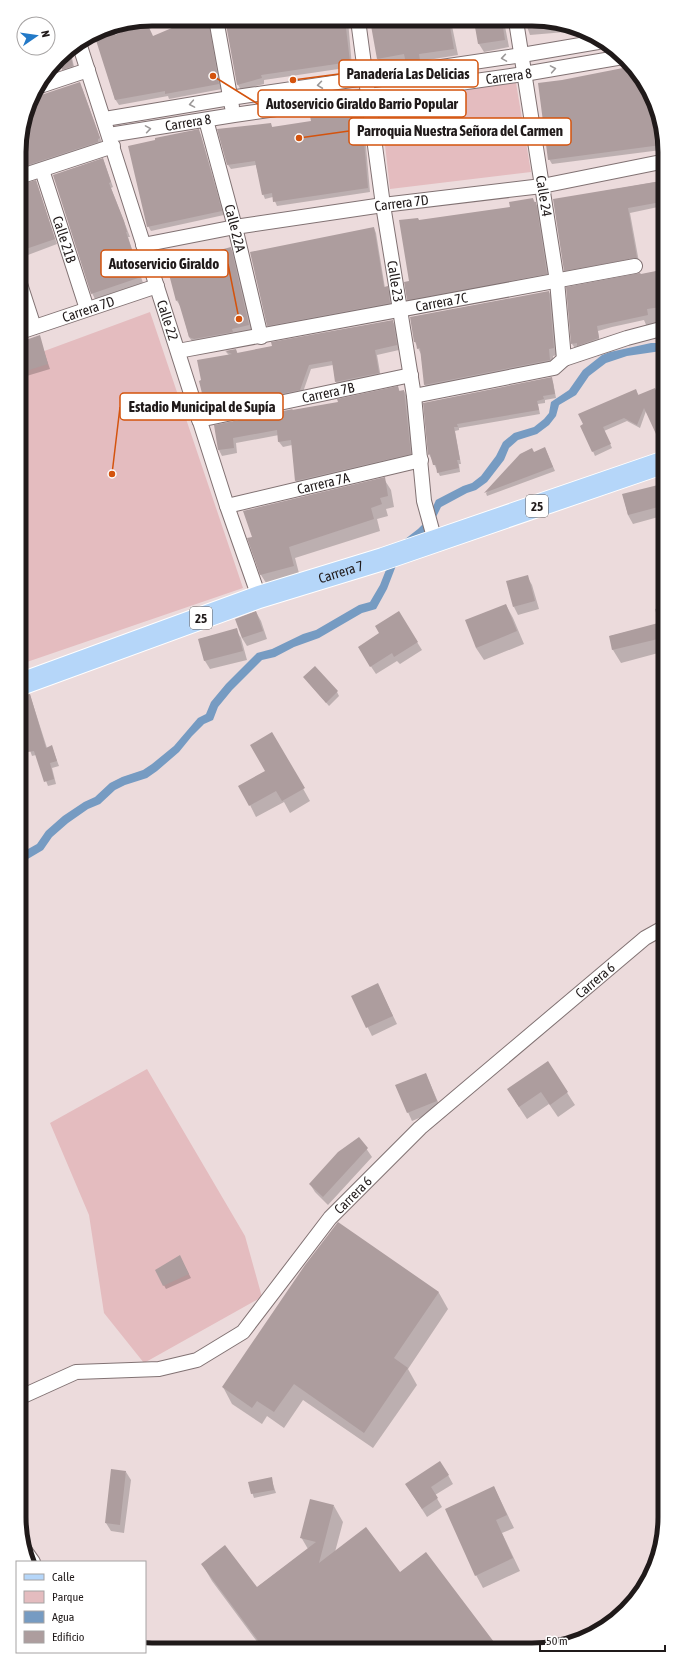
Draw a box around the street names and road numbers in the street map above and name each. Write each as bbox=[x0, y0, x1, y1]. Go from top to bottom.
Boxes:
street label: Carrera 8 bbox=[485, 65, 533, 87]
street label: Carrera 8 bbox=[164, 111, 213, 134]
street label: Calle 24 bbox=[533, 174, 555, 218]
street label: Carrera 7D bbox=[373, 192, 430, 214]
street label: Calle 22A bbox=[221, 203, 249, 254]
street label: Calle 21B bbox=[49, 214, 80, 265]
street label: Calle 23 bbox=[384, 260, 407, 303]
street label: Carrera 7C bbox=[414, 289, 470, 315]
street label: Carrera 7D bbox=[60, 293, 117, 325]
street label: Calle 22 bbox=[154, 298, 182, 342]
street label: Carrera 7B bbox=[301, 379, 356, 406]
street label: Carrera 7A bbox=[296, 469, 351, 497]
road number: 25 bbox=[526, 495, 548, 517]
street label: Carrera 7 bbox=[316, 557, 365, 586]
road number: 25 bbox=[190, 607, 212, 629]
street label: Carrera 6 bbox=[572, 959, 618, 1001]
street label: Carrera 6 bbox=[331, 1173, 375, 1217]

